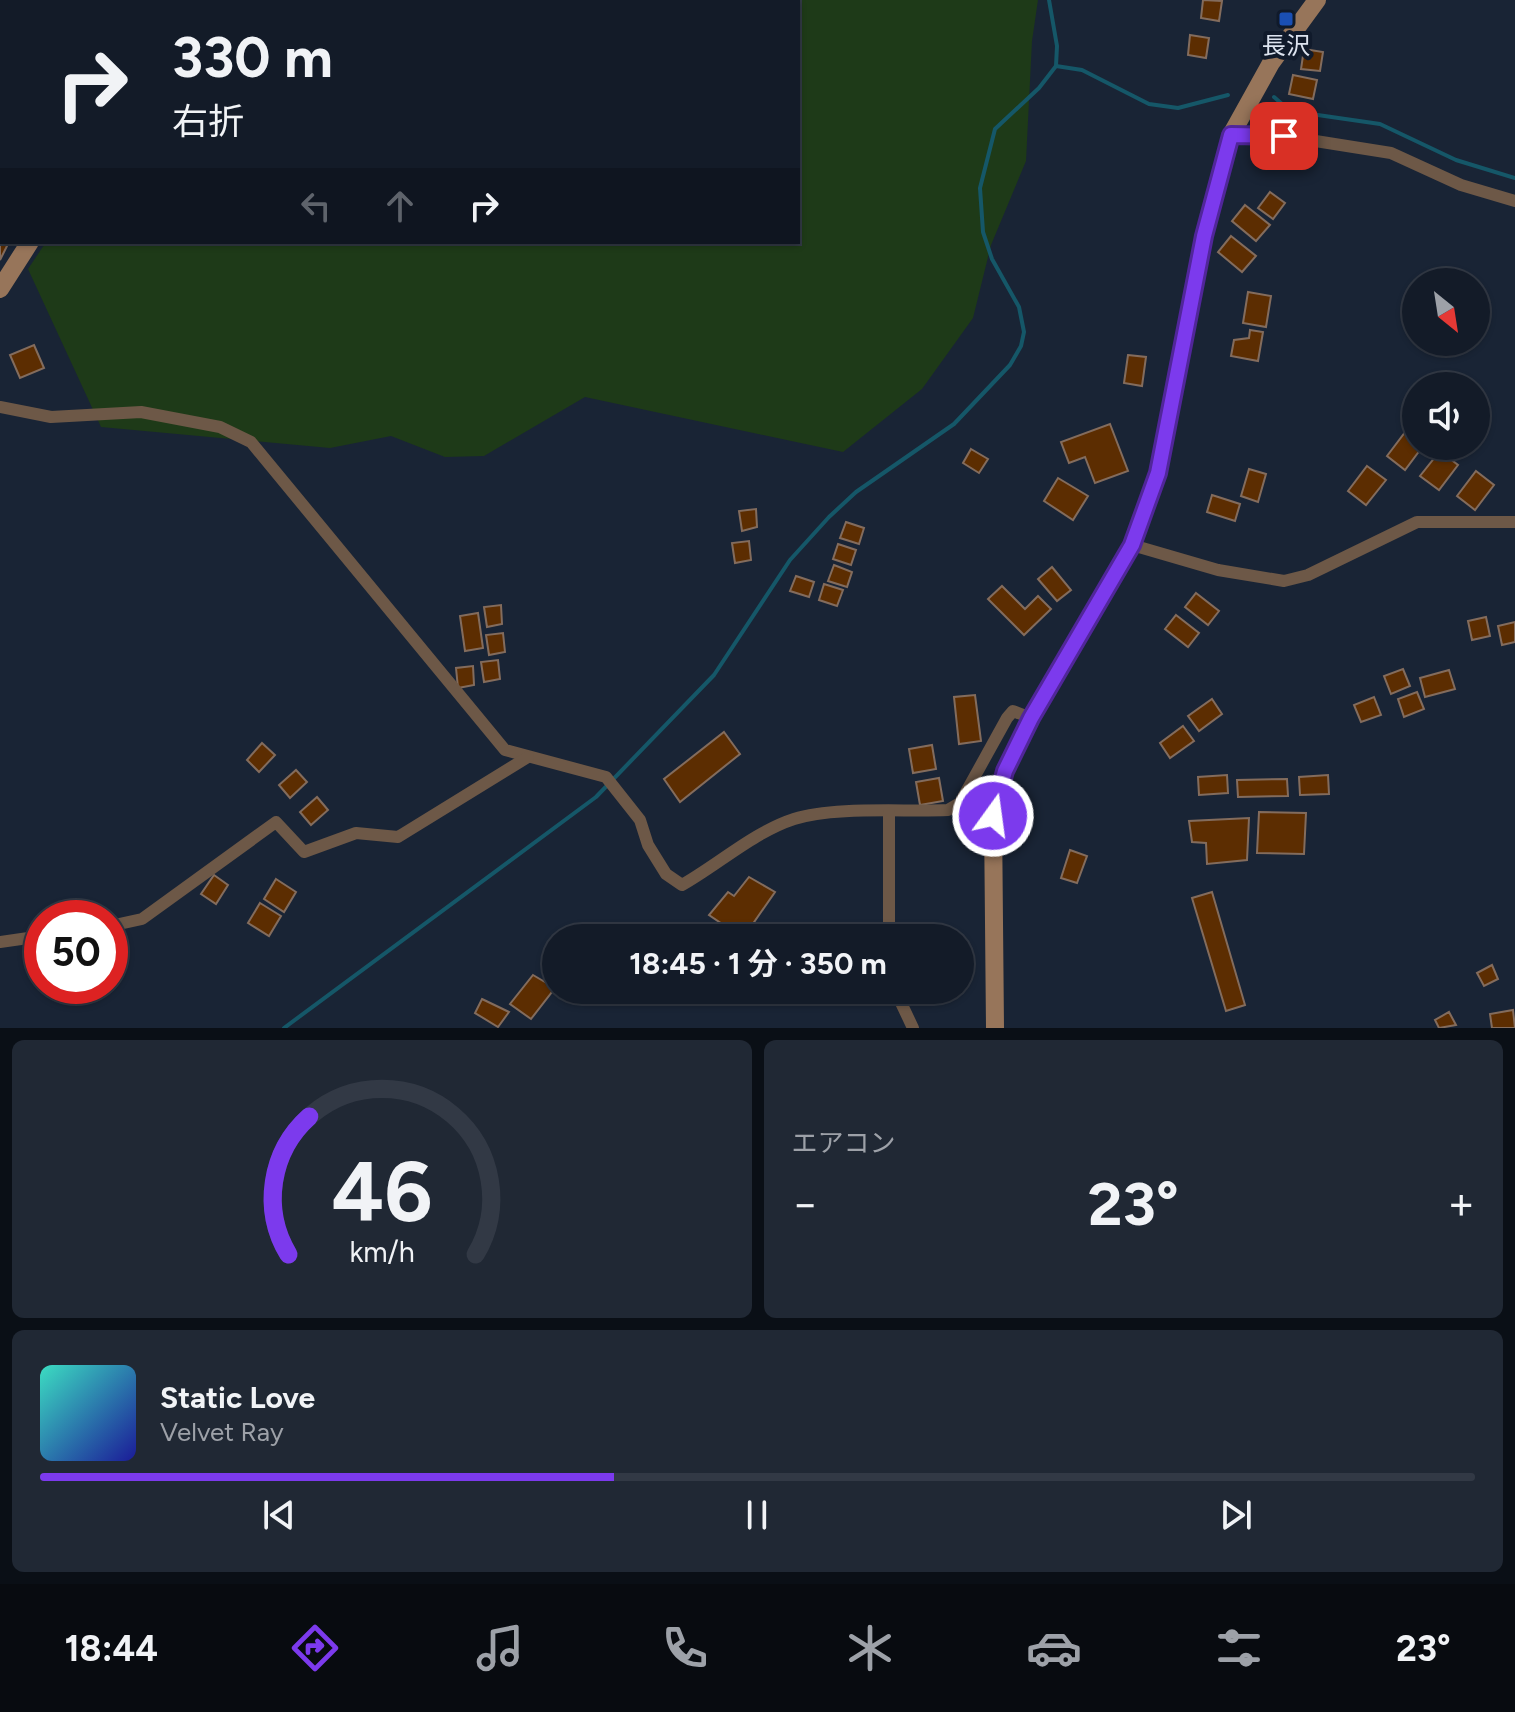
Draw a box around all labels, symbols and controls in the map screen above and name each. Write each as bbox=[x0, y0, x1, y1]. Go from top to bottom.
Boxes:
marker: 長沢 bbox=[1277, 10, 1295, 28]
text: 330 m bbox=[172, 24, 333, 91]
place label: 長沢 bbox=[1262, 31, 1310, 60]
icon: right bbox=[40, 32, 144, 136]
text: 右折 bbox=[172, 100, 244, 143]
pin bbox=[1250, 102, 1318, 170]
icon: arrive bbox=[1262, 114, 1306, 158]
icon: left bbox=[294, 184, 338, 228]
icon: ahead bbox=[378, 184, 422, 228]
icon: right bbox=[462, 184, 506, 228]
north arrow bbox=[1402, 268, 1490, 356]
map controls bbox=[1402, 268, 1490, 460]
button: sound bbox=[1402, 372, 1490, 460]
position arrow bbox=[951, 774, 1035, 858]
speed limit sign: 50 bbox=[24, 900, 128, 1004]
text: 18:45 · 1 分 · 350 m bbox=[629, 945, 887, 982]
text: エアコン bbox=[792, 1127, 896, 1159]
text: 46 bbox=[331, 1142, 432, 1242]
text: 23° bbox=[1088, 1168, 1179, 1240]
text: − bbox=[792, 1177, 819, 1230]
text: + bbox=[1448, 1177, 1475, 1230]
text: km/h bbox=[349, 1235, 414, 1269]
text: Static Love bbox=[160, 1379, 315, 1416]
text: Velvet Ray bbox=[160, 1416, 284, 1448]
icon: previous bbox=[257, 1493, 301, 1537]
icon: pause bbox=[735, 1493, 779, 1537]
icon: next bbox=[1214, 1493, 1258, 1537]
icon: directions bbox=[287, 1620, 343, 1676]
icon: music bbox=[472, 1620, 528, 1676]
icon: phone bbox=[657, 1620, 713, 1676]
icon: climate bbox=[842, 1620, 898, 1676]
icon: car bbox=[1026, 1620, 1082, 1676]
icon: filters bbox=[1211, 1620, 1267, 1676]
text: 18:44 bbox=[64, 1627, 158, 1670]
text: 23° bbox=[1396, 1627, 1451, 1670]

